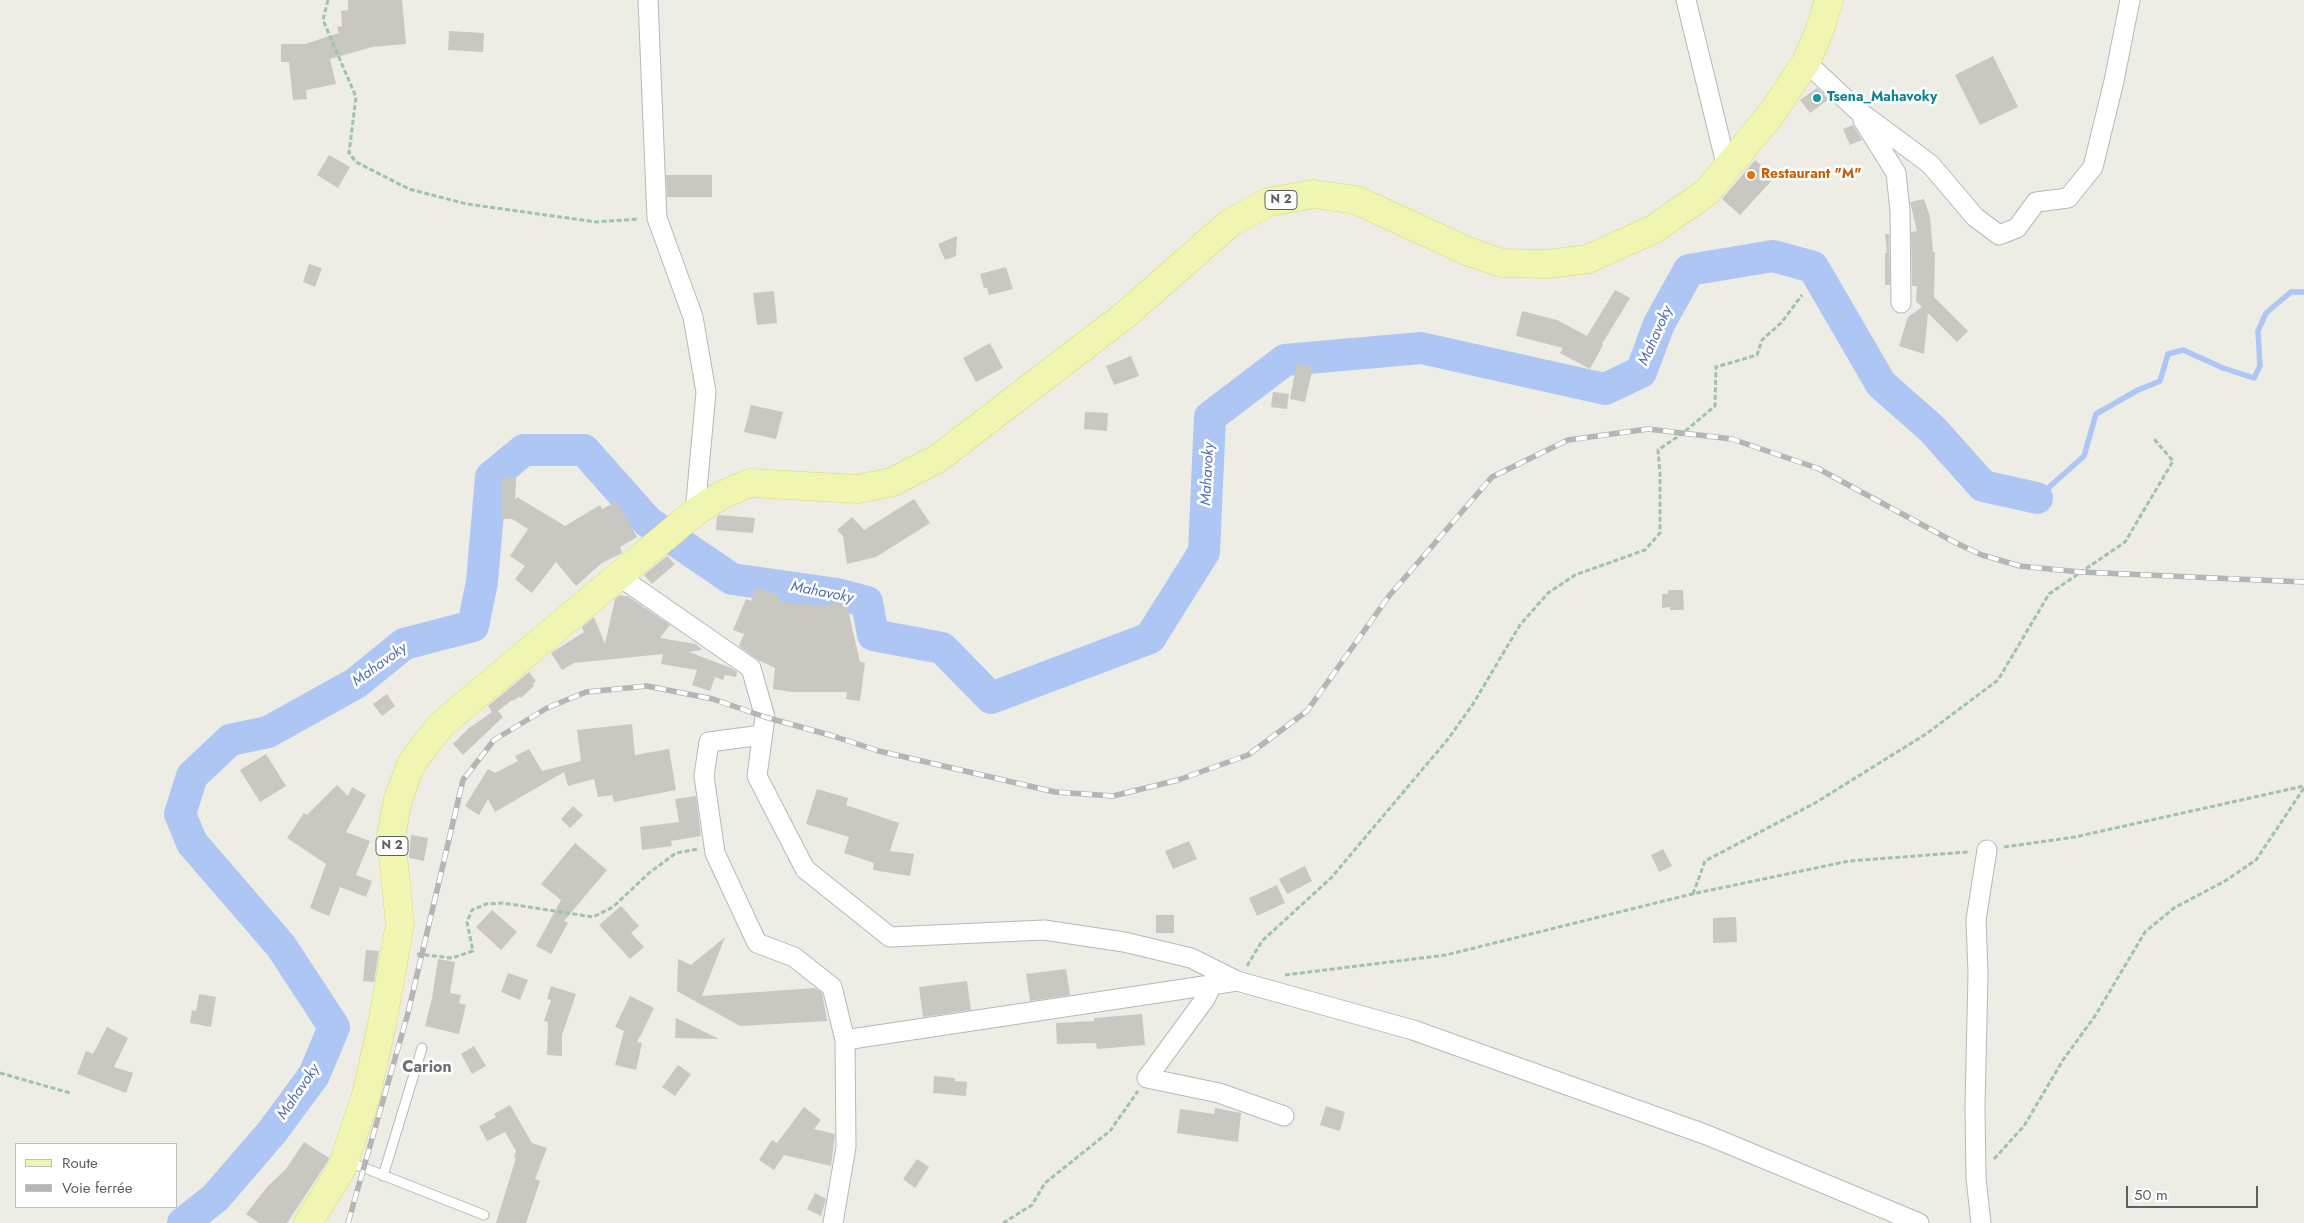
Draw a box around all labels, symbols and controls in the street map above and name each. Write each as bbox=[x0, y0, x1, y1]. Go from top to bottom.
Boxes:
place label: Tsena_Mahavoky bbox=[1827, 90, 1937, 106]
marker: Tsena_Mahavoky bbox=[1811, 92, 1823, 104]
place label: Restaurant "M" bbox=[1761, 167, 1861, 183]
marker: Restaurant "M" bbox=[1745, 169, 1757, 181]
road number: N 2 bbox=[1265, 190, 1297, 210]
water label: Mahavoky bbox=[1635, 304, 1677, 368]
water label: Mahavoky bbox=[1197, 442, 1219, 506]
water label: Mahavoky bbox=[789, 578, 855, 608]
water label: Mahavoky bbox=[349, 639, 411, 691]
road number: N 2 bbox=[376, 836, 408, 856]
district label: Carion bbox=[402, 1058, 452, 1078]
water label: Mahavoky bbox=[274, 1061, 324, 1123]
legend bbox=[15, 1143, 178, 1208]
text: Route bbox=[62, 1152, 98, 1174]
scale bar bbox=[2129, 1176, 2262, 1208]
text: Voie ferrée bbox=[62, 1177, 133, 1199]
text: 50 m bbox=[2134, 1184, 2168, 1206]

